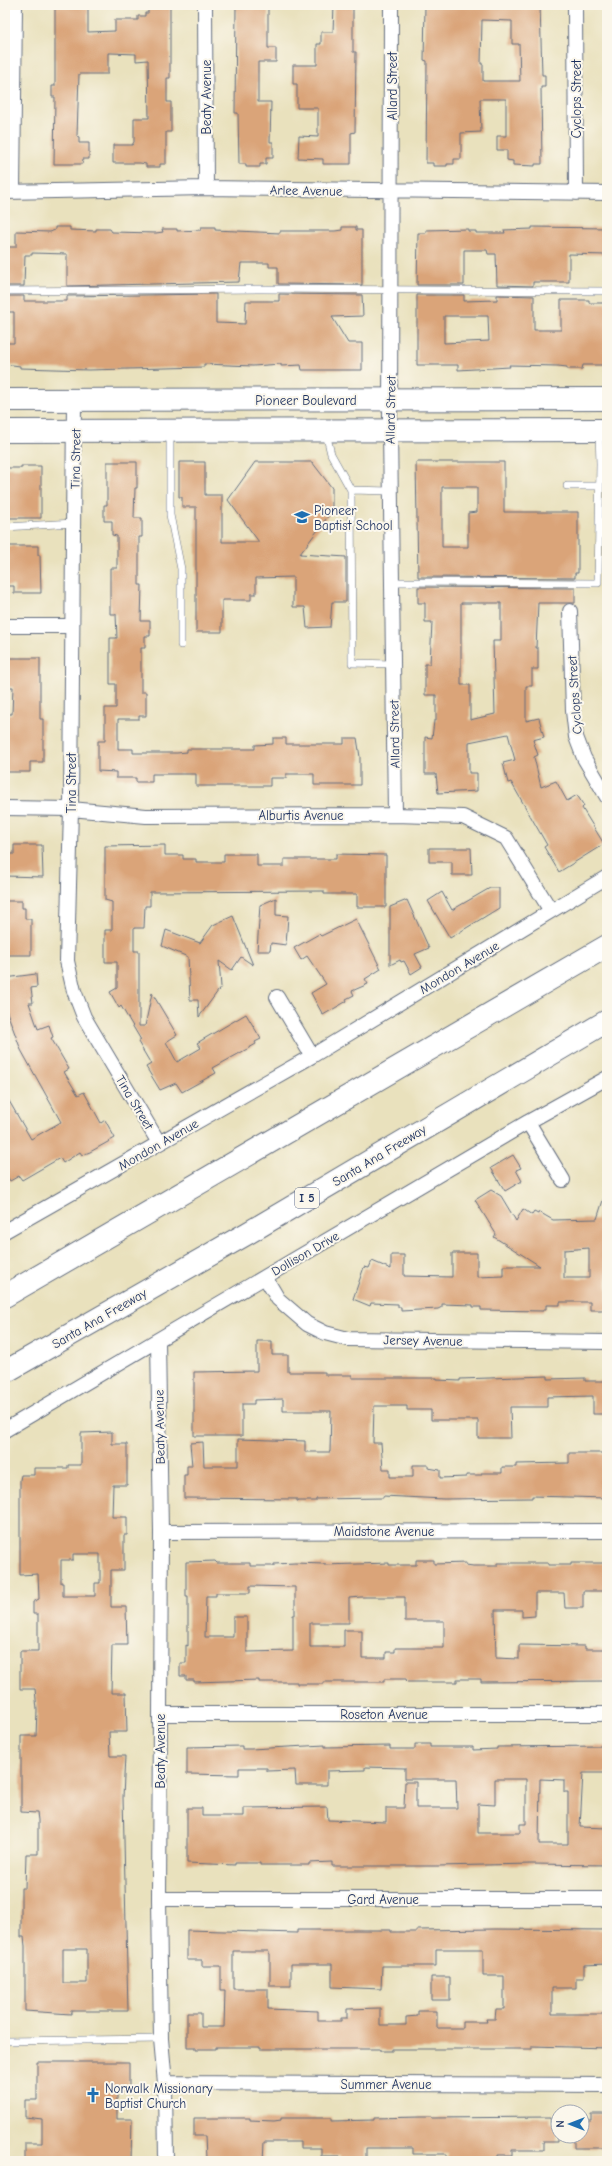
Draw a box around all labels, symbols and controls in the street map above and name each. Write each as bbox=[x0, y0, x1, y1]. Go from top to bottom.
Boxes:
street label: Allard Street bbox=[385, 50, 400, 120]
street label: Cyclops Street bbox=[569, 58, 584, 138]
street label: Beaty Avenue bbox=[199, 59, 214, 134]
street label: Arlee Avenue bbox=[270, 182, 343, 199]
street label: Allard Street bbox=[382, 374, 399, 444]
street label: Pioneer Boulevard bbox=[255, 393, 357, 408]
street label: Tina Street bbox=[67, 427, 84, 489]
place label: Pioneer Baptist School bbox=[314, 503, 393, 533]
school or university icon: Pioneer Baptist School bbox=[293, 508, 311, 526]
street label: Cyclops Street bbox=[564, 654, 585, 735]
street label: Allard Street bbox=[386, 698, 403, 768]
street label: Tina Street bbox=[64, 751, 79, 813]
street label: Alburtis Avenue bbox=[258, 808, 344, 823]
street label: Mondon Avenue bbox=[417, 938, 502, 997]
street label: Tina Street bbox=[113, 1072, 157, 1133]
street label: Mondon Avenue bbox=[116, 1115, 201, 1173]
street label: Santa Ana Freeway bbox=[330, 1121, 429, 1189]
road number: I 5 bbox=[295, 1188, 319, 1208]
street label: Dollison Drive bbox=[269, 1228, 342, 1279]
street label: Santa Ana Freeway bbox=[49, 1285, 149, 1352]
street label: Jersey Avenue bbox=[383, 1332, 463, 1349]
street label: Beaty Avenue bbox=[151, 1389, 168, 1464]
street label: Maidstone Avenue bbox=[334, 1524, 435, 1539]
street label: Roseton Avenue bbox=[340, 1707, 428, 1722]
street label: Beaty Avenue bbox=[153, 1713, 168, 1788]
street label: Gard Avenue bbox=[347, 1892, 419, 1907]
street label: Summer Avenue bbox=[341, 2077, 432, 2092]
place label: Norwalk Missionary Baptist Church bbox=[105, 2081, 213, 2111]
church icon: Norwalk Missionary Baptist Church bbox=[84, 2086, 102, 2104]
north arrow bbox=[550, 2104, 590, 2144]
text: N bbox=[554, 2120, 567, 2128]

